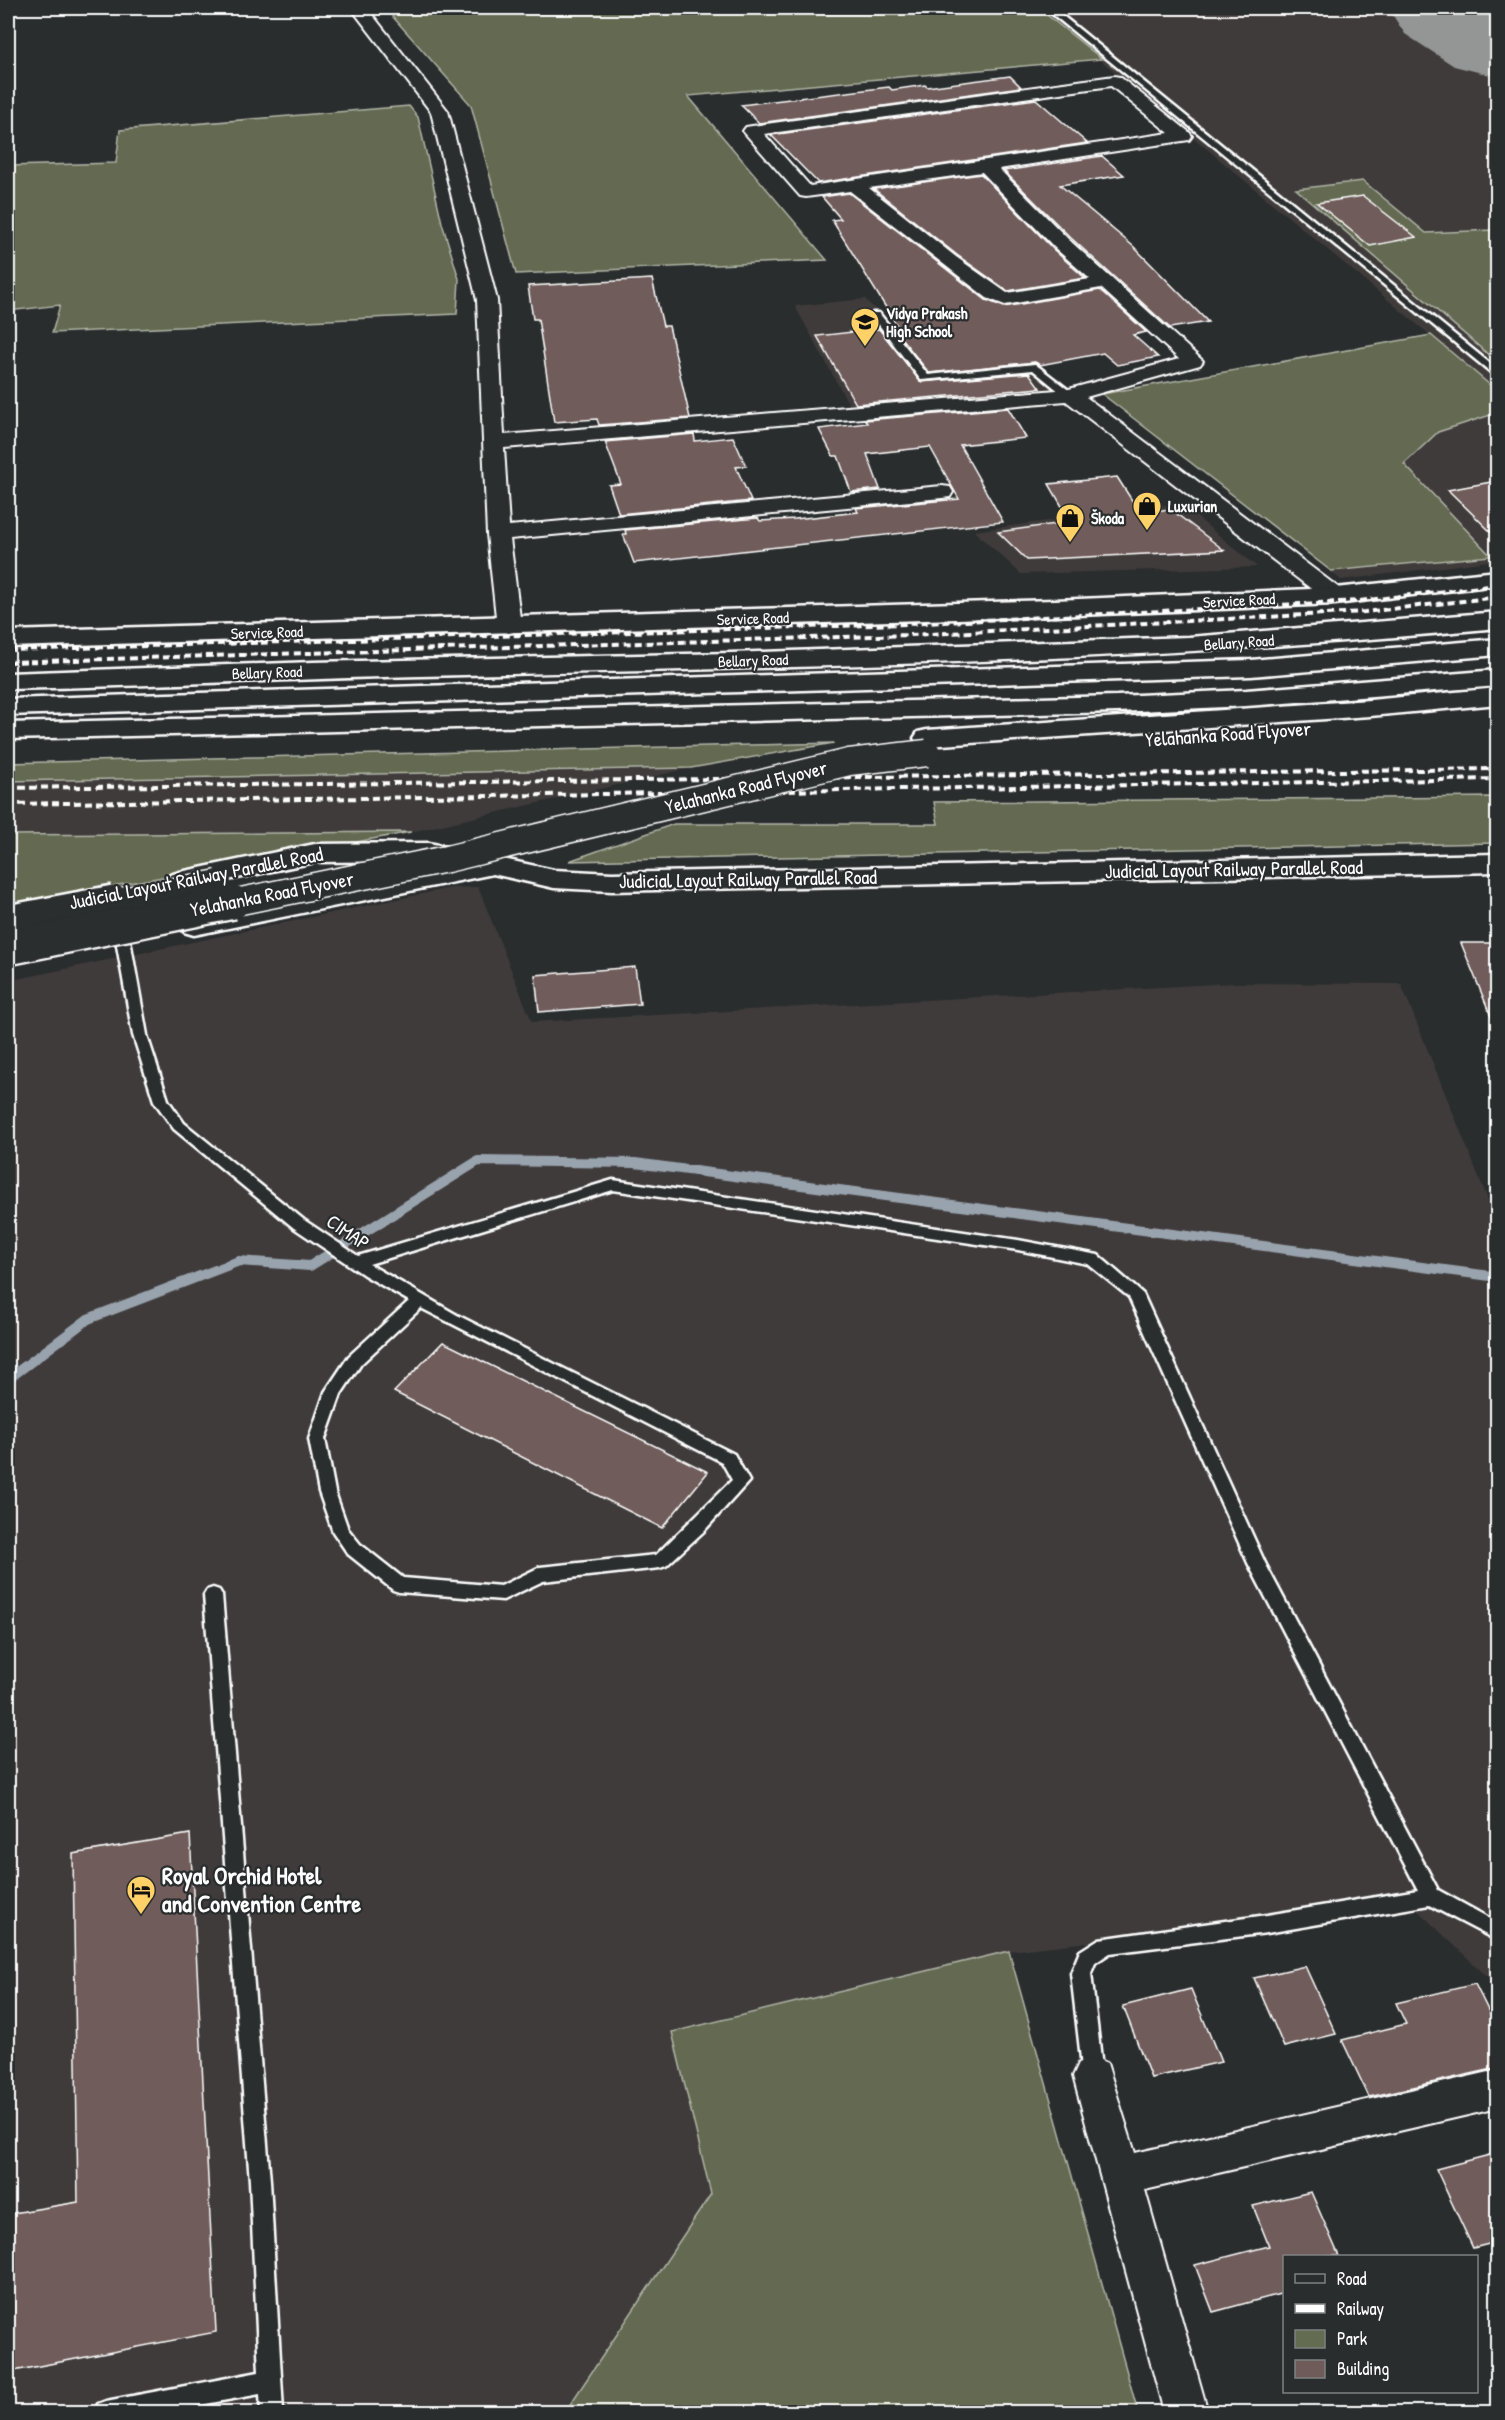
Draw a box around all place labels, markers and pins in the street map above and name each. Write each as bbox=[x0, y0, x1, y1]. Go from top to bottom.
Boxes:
place label: Vidya Prakash High School bbox=[886, 302, 968, 343]
school or university icon: Vidya Prakash High School bbox=[849, 306, 881, 348]
shop icon: Luxurian bbox=[1131, 490, 1163, 532]
place label: Luxurian bbox=[1168, 495, 1217, 517]
shop icon: Škoda bbox=[1054, 502, 1086, 544]
place label: Škoda bbox=[1091, 507, 1125, 529]
place label: Royal Orchid Hotel and Convention Centre bbox=[162, 1859, 362, 1919]
hotel icon: Royal Orchid Hotel and Convention Centre bbox=[125, 1874, 157, 1916]

